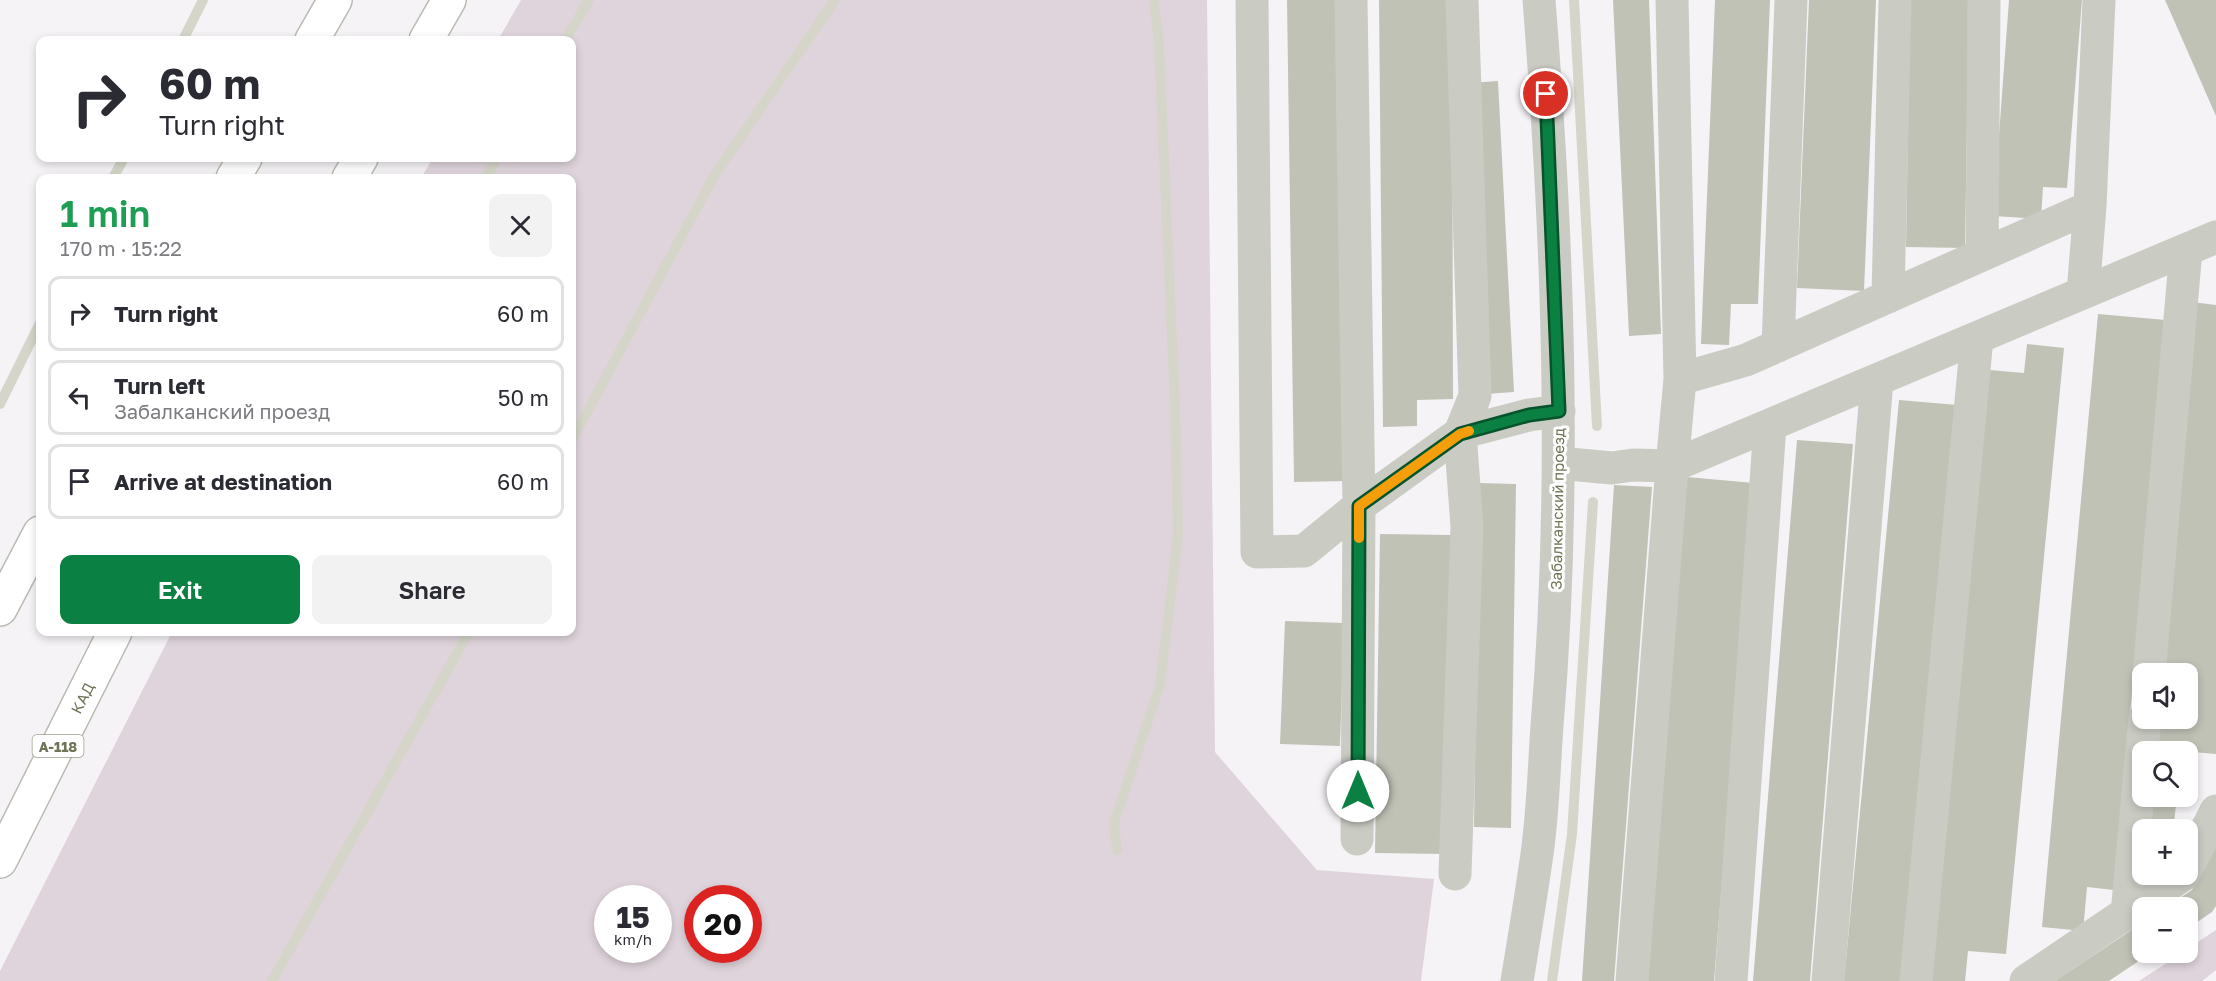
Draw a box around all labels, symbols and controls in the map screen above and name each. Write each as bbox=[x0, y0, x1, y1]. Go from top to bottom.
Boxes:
text: 60 m bbox=[159, 58, 260, 108]
icon: right bbox=[60, 60, 138, 138]
pin bbox=[1520, 68, 1571, 119]
icon: arrive bbox=[1529, 77, 1562, 110]
text: Turn right bbox=[159, 109, 285, 141]
text: 1 min bbox=[60, 192, 150, 235]
button: close bbox=[489, 194, 552, 257]
text: 170 m · 15:22 bbox=[60, 236, 182, 260]
icon: right bbox=[63, 297, 96, 330]
text: Turn right bbox=[114, 300, 218, 327]
text: 60 m bbox=[497, 300, 549, 327]
text: Turn left bbox=[114, 372, 205, 399]
icon: left bbox=[63, 381, 96, 414]
text: 50 m bbox=[498, 384, 549, 411]
text: Забалканский проезд bbox=[114, 399, 330, 423]
street label: Забалканский проезд bbox=[1547, 428, 1567, 590]
icon: arrive bbox=[63, 465, 96, 498]
text: Arrive at destination bbox=[114, 468, 332, 495]
text: 60 m bbox=[497, 468, 549, 495]
button: Exit bbox=[60, 555, 300, 624]
button: Share bbox=[312, 555, 552, 624]
map controls bbox=[2132, 663, 2198, 963]
button: sound bbox=[2132, 663, 2198, 729]
street label: КАД bbox=[67, 680, 97, 716]
road number: А-118 bbox=[32, 735, 84, 757]
button: search bbox=[2132, 741, 2198, 807]
position arrow bbox=[1326, 759, 1390, 823]
button: + bbox=[2132, 819, 2198, 885]
speed limit sign: 20 bbox=[684, 885, 762, 963]
button: − bbox=[2132, 897, 2198, 963]
text: 15 bbox=[616, 899, 650, 935]
text: km/h bbox=[614, 930, 652, 948]

